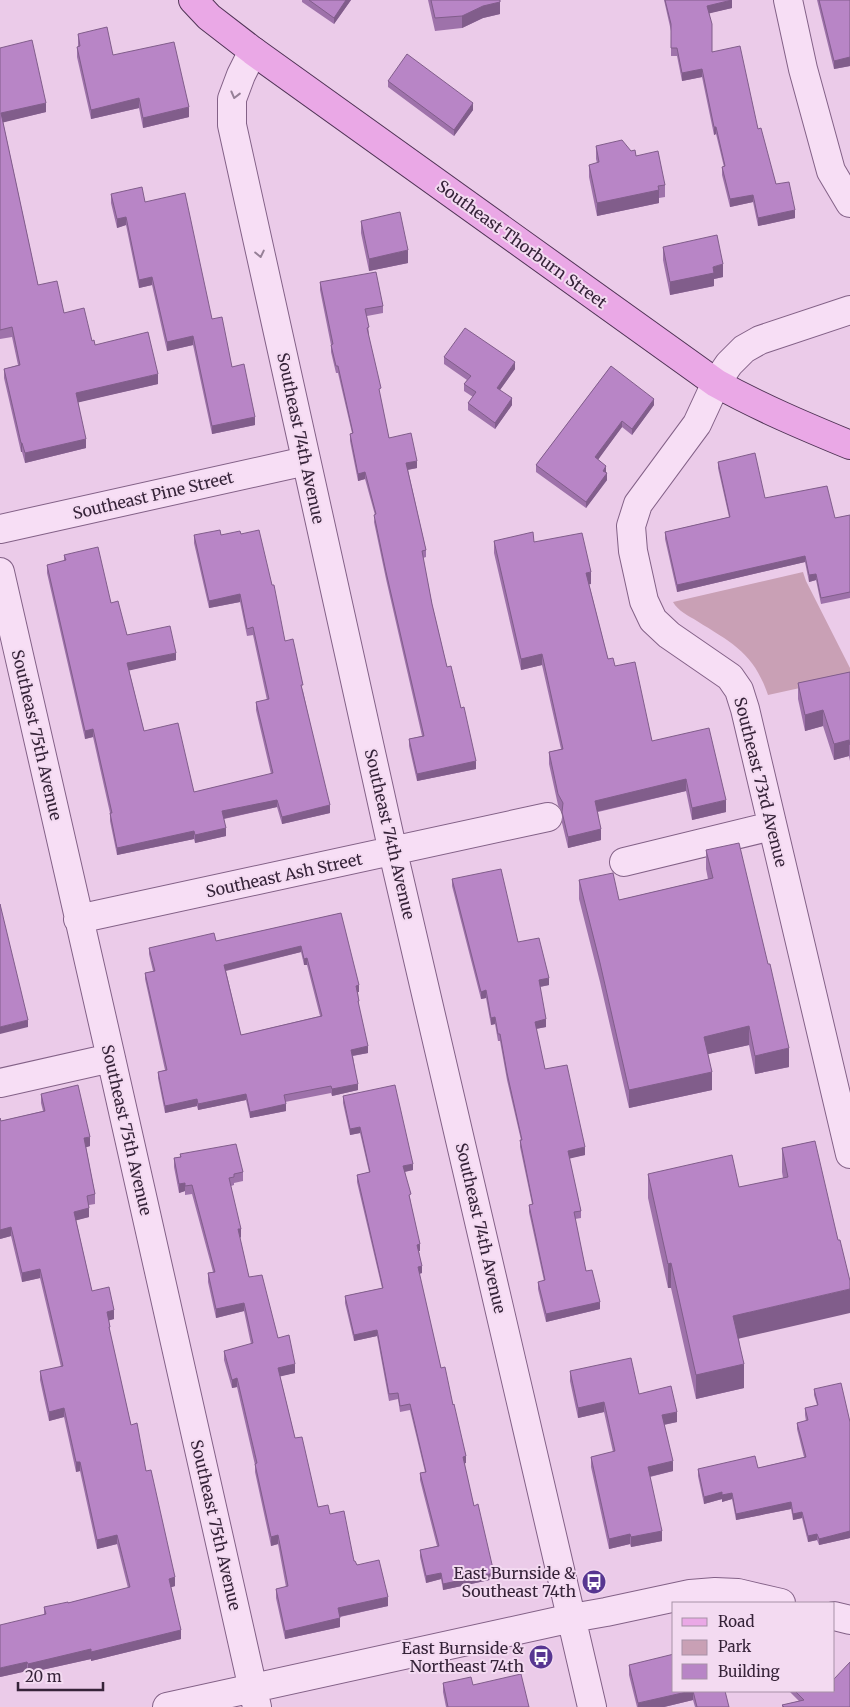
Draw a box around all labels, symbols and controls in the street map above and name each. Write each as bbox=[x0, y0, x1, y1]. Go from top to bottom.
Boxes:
one-way arrow bbox=[230, 91, 240, 99]
street label: Southeast Thorburn Street bbox=[433, 176, 612, 313]
one-way arrow bbox=[255, 250, 265, 259]
street label: Southeast 74th Avenue bbox=[273, 351, 329, 525]
street label: Southeast Pine Street bbox=[71, 467, 236, 523]
street label: Southeast 75th Avenue bbox=[8, 648, 66, 822]
street label: Southeast 73rd Avenue bbox=[730, 695, 792, 869]
street label: Southeast 74th Avenue bbox=[361, 747, 419, 921]
street label: Southeast Ash Street bbox=[204, 848, 365, 901]
street label: Southeast 75th Avenue bbox=[98, 1043, 156, 1217]
street label: Southeast 74th Avenue bbox=[452, 1141, 510, 1315]
street label: Southeast 75th Avenue bbox=[187, 1438, 245, 1612]
place label: East Burnside & Southeast 74th bbox=[453, 1563, 576, 1601]
bus stop icon: East Burnside & Southeast 74th bbox=[581, 1569, 607, 1595]
legend bbox=[672, 1602, 835, 1692]
text: Road bbox=[718, 1612, 754, 1631]
text: Park bbox=[718, 1637, 752, 1656]
place label: East Burnside & Northeast 74th bbox=[401, 1638, 524, 1676]
bus stop icon: East Burnside & Northeast 74th bbox=[528, 1644, 554, 1670]
scale bar bbox=[18, 1660, 102, 1692]
text: Building bbox=[718, 1662, 780, 1681]
text: 20 m bbox=[25, 1667, 62, 1686]

